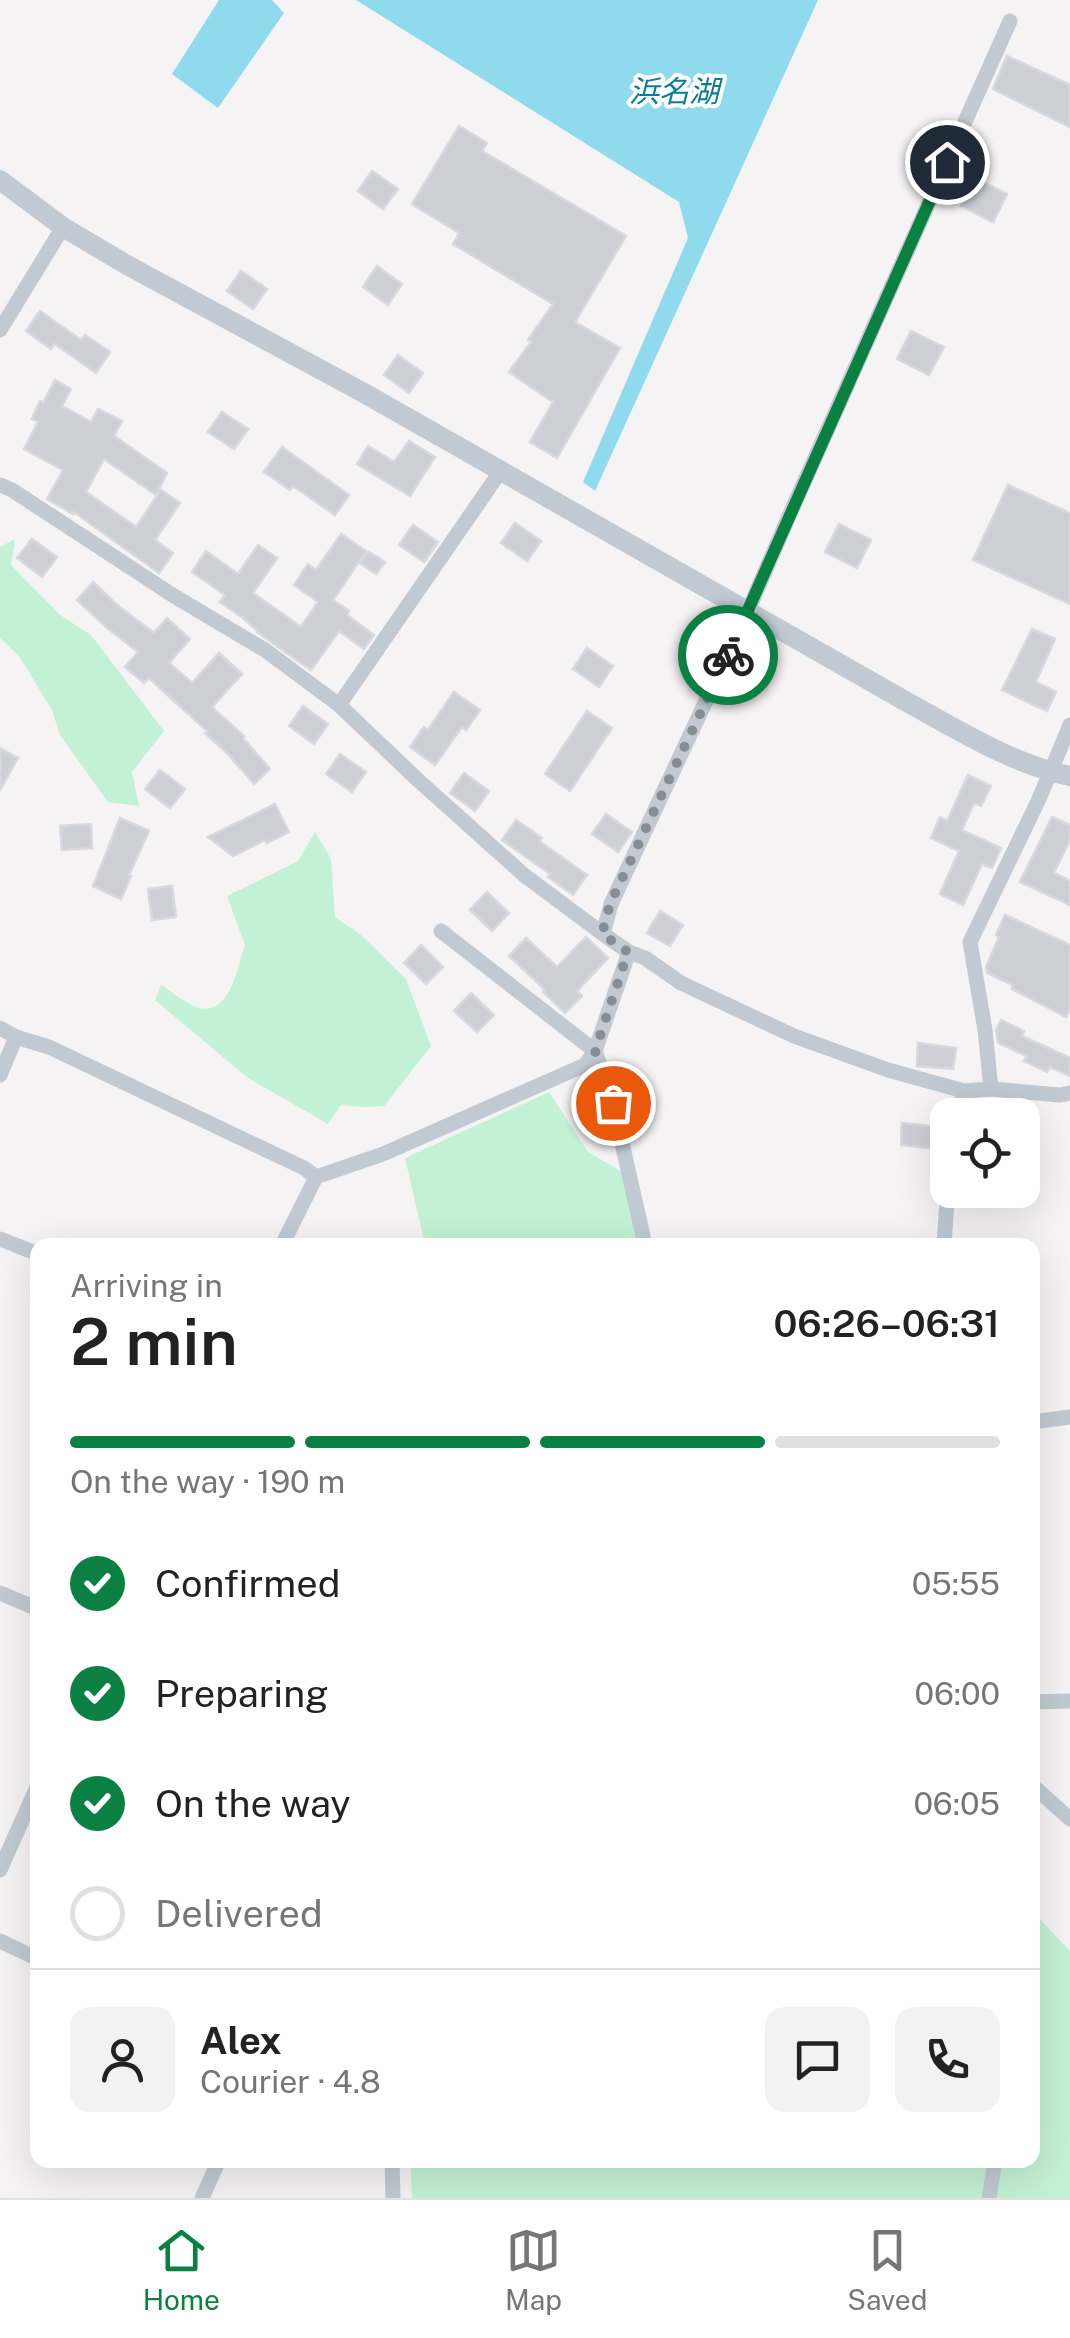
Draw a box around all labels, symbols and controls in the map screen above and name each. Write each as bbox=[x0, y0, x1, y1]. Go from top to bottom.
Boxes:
water label: 浜名湖 bbox=[629, 73, 723, 109]
pin bbox=[905, 120, 990, 205]
icon: home bbox=[920, 135, 975, 190]
courier bbox=[678, 605, 778, 705]
icon: bike bbox=[701, 628, 756, 683]
pin bbox=[571, 1061, 656, 1146]
icon: bag bbox=[586, 1076, 641, 1131]
map controls bbox=[930, 1098, 1040, 1208]
button: locate bbox=[930, 1098, 1040, 1208]
text: Arriving in bbox=[70, 1267, 223, 1304]
text: 06:26–06:31 bbox=[774, 1301, 1000, 1346]
text: 2 min bbox=[70, 1303, 238, 1380]
text: On the way · 190 m bbox=[70, 1463, 345, 1500]
icon: check bbox=[70, 1556, 125, 1611]
text: Confirmed bbox=[155, 1561, 340, 1606]
text: 05:55 bbox=[912, 1565, 1000, 1602]
icon: check bbox=[70, 1666, 125, 1721]
text: Preparing bbox=[155, 1671, 329, 1716]
text: 06:00 bbox=[915, 1675, 1000, 1712]
icon: check bbox=[70, 1776, 125, 1831]
text: On the way bbox=[155, 1781, 351, 1826]
text: 06:05 bbox=[913, 1785, 1000, 1822]
text: Delivered bbox=[155, 1891, 323, 1936]
button: person bbox=[70, 2007, 175, 2112]
button: chat bbox=[765, 2007, 870, 2112]
button: phone bbox=[895, 2007, 1000, 2112]
text: Alex bbox=[200, 2018, 282, 2063]
text: Courier · 4.8 bbox=[200, 2063, 381, 2100]
tab: Home bbox=[143, 2223, 220, 2316]
tab: Map bbox=[505, 2223, 562, 2316]
tab: Saved bbox=[847, 2223, 927, 2316]

